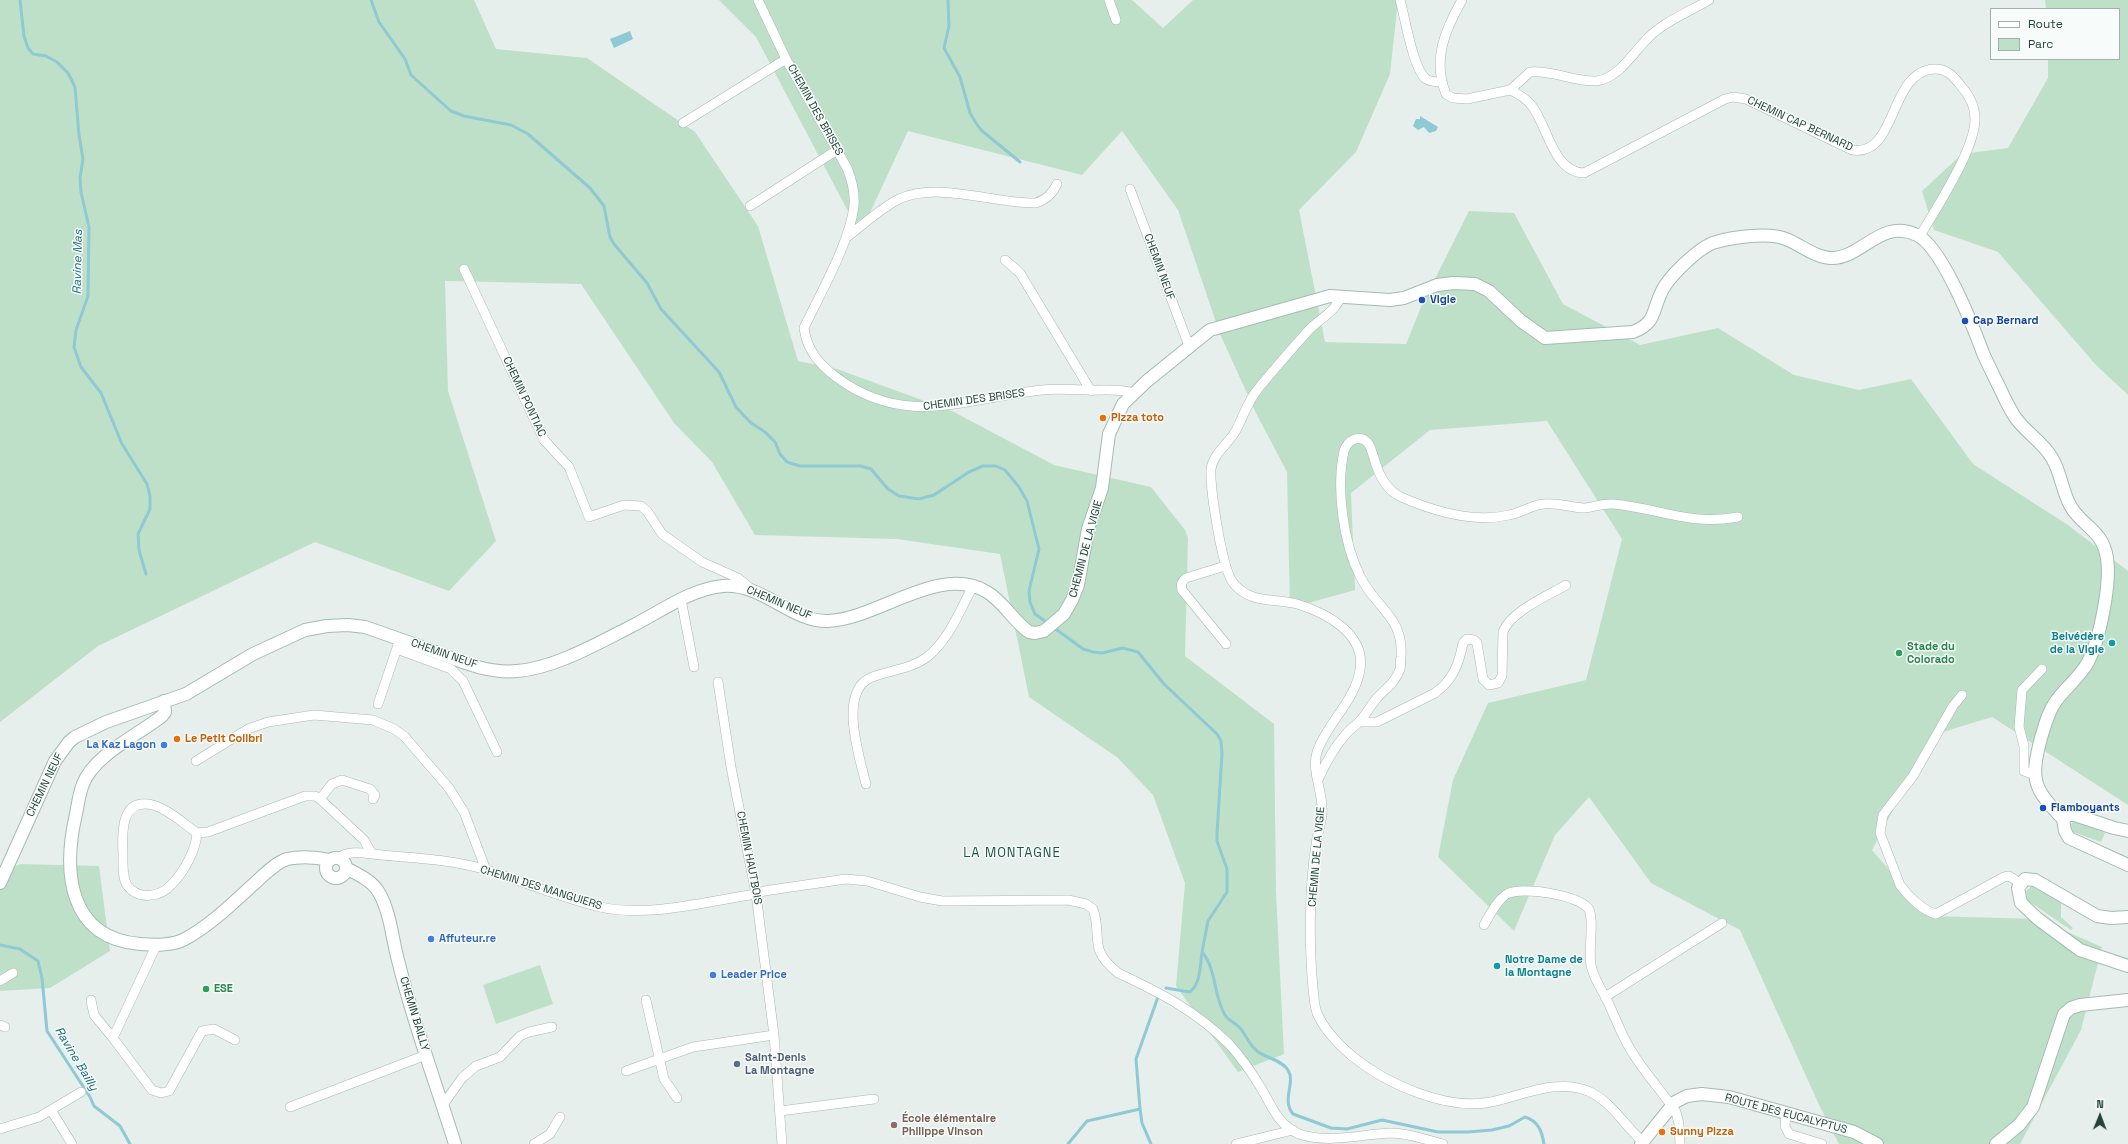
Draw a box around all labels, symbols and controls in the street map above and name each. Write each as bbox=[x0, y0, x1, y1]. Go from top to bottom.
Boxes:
legend bbox=[1990, 8, 2120, 60]
text: Route bbox=[2028, 16, 2063, 32]
text: Parc bbox=[2028, 36, 2053, 52]
street label: CHEMIN DES BRISES bbox=[784, 62, 846, 158]
street label: CHEMIN CAP BERNARD bbox=[1745, 94, 1855, 154]
water label: Ravine Mas bbox=[70, 230, 86, 294]
street label: CHEMIN NEUF bbox=[1141, 232, 1177, 302]
place label: Vigie bbox=[1430, 293, 1456, 307]
marker: Vigie bbox=[1417, 295, 1427, 305]
place label: Cap Bernard bbox=[1973, 314, 2039, 328]
marker: Cap Bernard bbox=[1960, 316, 1970, 326]
street label: CHEMIN PONTIAC bbox=[500, 355, 548, 439]
street label: CHEMIN DES BRISES bbox=[922, 386, 1026, 414]
place label: Pizza toto bbox=[1111, 411, 1164, 425]
marker: Pizza toto bbox=[1098, 413, 1108, 423]
street label: CHEMIN DE LA VIGIE bbox=[1067, 499, 1105, 599]
street label: CHEMIN NEUF bbox=[744, 583, 814, 623]
place label: Belvédère de la Vigie bbox=[2050, 630, 2104, 656]
street label: CHEMIN NEUF bbox=[409, 636, 479, 672]
marker: Belvédère de la Vigie bbox=[2107, 638, 2117, 648]
place label: Stade du Colorado bbox=[1907, 640, 1955, 666]
marker: Stade du Colorado bbox=[1894, 648, 1904, 658]
place label: Le Petit Colibri bbox=[185, 732, 263, 746]
marker: Le Petit Colibri bbox=[172, 734, 182, 744]
place label: La Kaz Lagon bbox=[86, 738, 156, 752]
marker: La Kaz Lagon bbox=[159, 740, 169, 750]
street label: CHEMIN NEUF bbox=[24, 751, 66, 819]
place label: Flamboyants bbox=[2051, 801, 2120, 815]
marker: Flamboyants bbox=[2038, 803, 2048, 813]
street label: CHEMIN DE LA VIGIE bbox=[1306, 806, 1328, 908]
street label: CHEMIN HAUTBOIS bbox=[733, 810, 765, 906]
district label: LA MONTAGNE bbox=[963, 845, 1061, 861]
street label: CHEMIN DES MANGUIERS bbox=[478, 863, 604, 913]
place label: Affuteur.re bbox=[439, 932, 496, 946]
marker: Affuteur.re bbox=[426, 934, 436, 944]
place label: Notre Dame de la Montagne bbox=[1505, 953, 1583, 979]
marker: Notre Dame de la Montagne bbox=[1492, 961, 1502, 971]
place label: Leader Price bbox=[721, 968, 787, 982]
marker: Leader Price bbox=[708, 970, 718, 980]
street label: CHEMIN BAILLY bbox=[396, 975, 432, 1053]
place label: ESE bbox=[214, 982, 233, 996]
marker: ESE bbox=[201, 984, 211, 994]
water label: Ravine Bailly bbox=[51, 1024, 101, 1094]
place label: Saint-Denis La Montagne bbox=[745, 1051, 815, 1077]
marker: Saint-Denis La Montagne bbox=[732, 1059, 742, 1069]
street label: ROUTE DES EUCALYPTUS bbox=[1723, 1091, 1849, 1137]
north arrow bbox=[2080, 1096, 2120, 1136]
text: N bbox=[2096, 1097, 2104, 1111]
place label: École élémentaire Philippe Vinson bbox=[902, 1112, 996, 1138]
marker: École élémentaire Philippe Vinson bbox=[889, 1120, 899, 1130]
place label: Sunny Pizza bbox=[1670, 1125, 1734, 1139]
marker: Sunny Pizza bbox=[1657, 1127, 1667, 1137]

